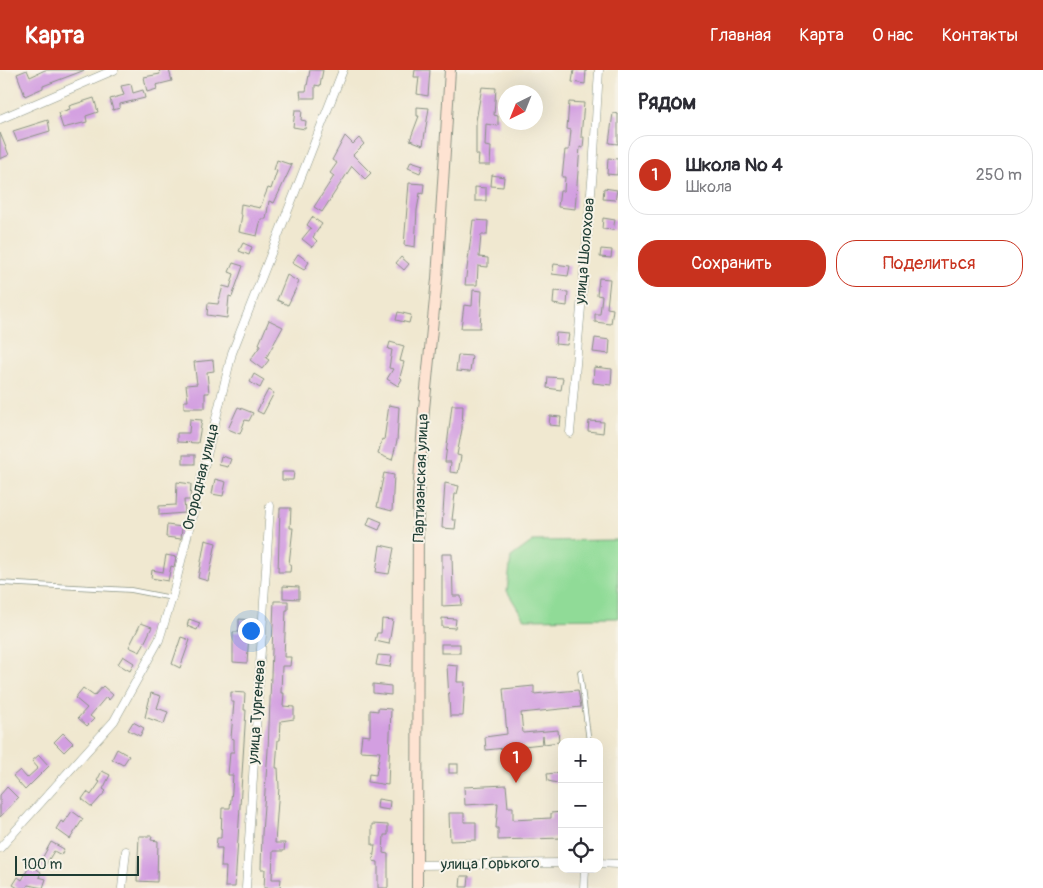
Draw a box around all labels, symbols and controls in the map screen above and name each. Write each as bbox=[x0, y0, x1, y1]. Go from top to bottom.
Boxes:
text: Карта bbox=[25, 21, 84, 50]
text: Главная bbox=[710, 24, 771, 47]
text: Карта bbox=[799, 24, 844, 47]
text: О нас bbox=[872, 24, 914, 47]
text: Контакты bbox=[942, 24, 1018, 47]
north arrow bbox=[498, 85, 543, 130]
text: Рядом bbox=[638, 89, 696, 116]
text: Школа № 4 bbox=[686, 153, 783, 177]
text: 1 bbox=[652, 165, 658, 185]
text: 250 m bbox=[976, 165, 1022, 185]
text: Школа bbox=[686, 177, 732, 197]
street label: улица Шолохова bbox=[571, 197, 599, 306]
button: Сохранить bbox=[638, 240, 826, 287]
button: Поделиться bbox=[836, 240, 1023, 287]
street label: Партизанская улица bbox=[409, 413, 433, 543]
street label: Огородная улица bbox=[179, 422, 223, 532]
your location bbox=[238, 618, 264, 644]
street label: улица Тургенева bbox=[244, 659, 270, 766]
map controls bbox=[558, 738, 603, 873]
button: + bbox=[558, 738, 603, 783]
pin: 1 bbox=[500, 742, 532, 783]
button: − bbox=[558, 783, 603, 828]
button: locate bbox=[558, 828, 603, 873]
scale bar bbox=[15, 853, 139, 876]
street label: улица Горького bbox=[439, 854, 540, 874]
text: 100 m bbox=[22, 856, 62, 873]

